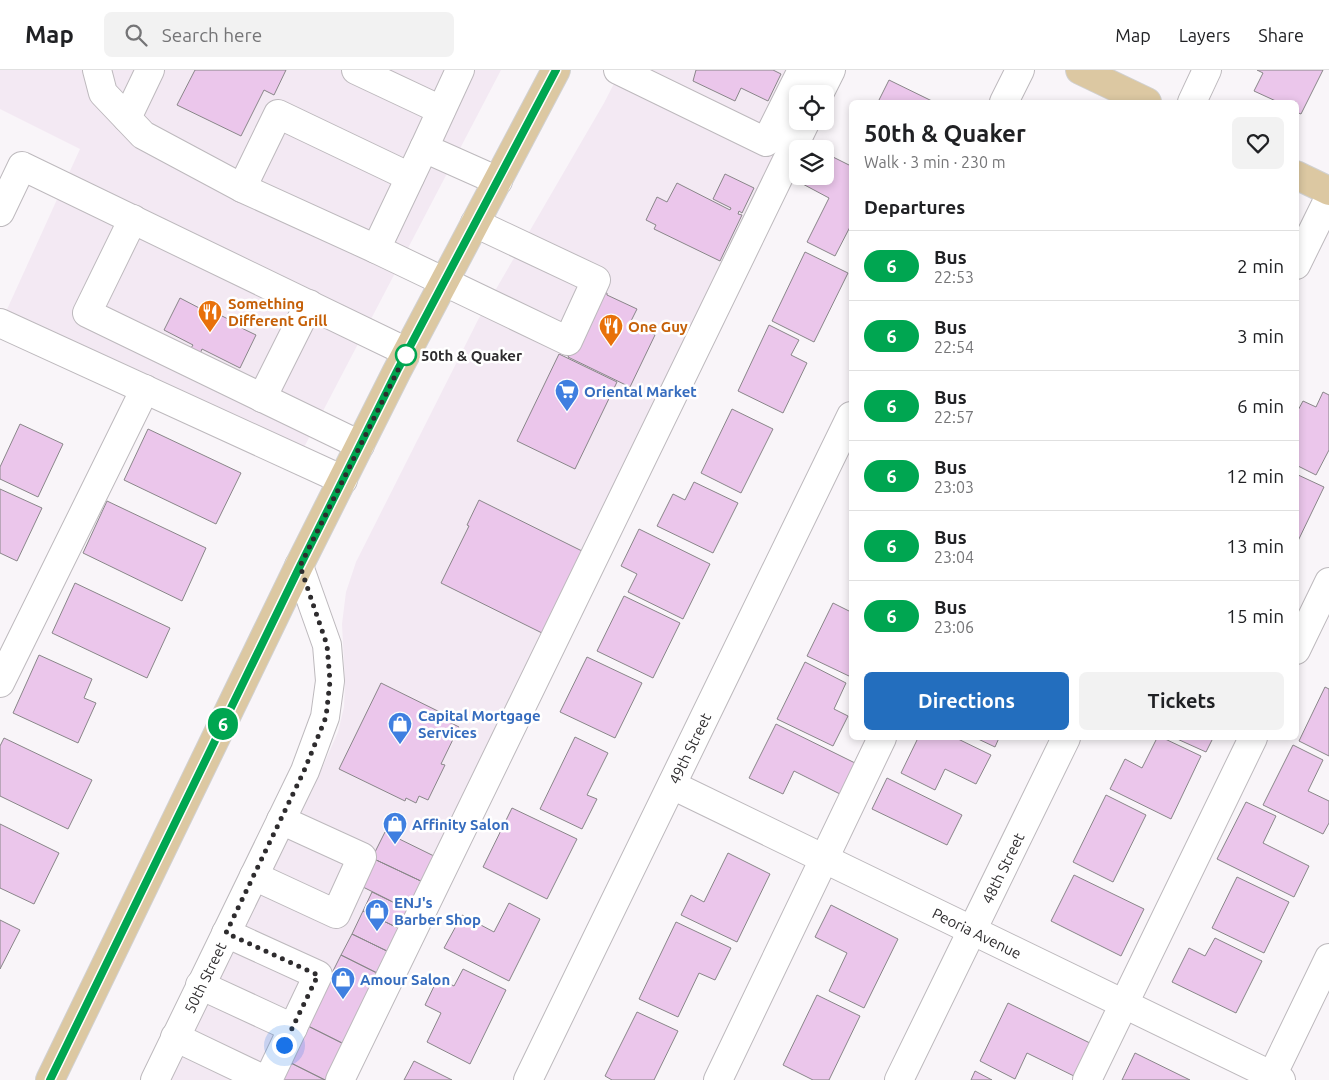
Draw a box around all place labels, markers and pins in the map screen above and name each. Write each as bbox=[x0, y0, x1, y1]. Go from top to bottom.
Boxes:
place label: Something Different Grill bbox=[228, 295, 328, 329]
restaurant icon: Something Different Grill bbox=[197, 299, 223, 333]
restaurant icon: One Guy bbox=[598, 313, 624, 347]
place label: One Guy bbox=[628, 318, 688, 335]
marker: 50th & Quaker bbox=[395, 344, 417, 366]
place label: 50th & Quaker bbox=[421, 347, 523, 364]
supermarket icon: Oriental Market bbox=[554, 378, 580, 412]
place label: Oriental Market bbox=[584, 383, 697, 400]
place label: Capital Mortgage Services bbox=[418, 707, 541, 741]
shop icon: Capital Mortgage Services bbox=[387, 711, 413, 745]
shop icon: Affinity Salon bbox=[382, 811, 408, 845]
place label: Affinity Salon bbox=[412, 816, 509, 833]
place label: ENJ's Barber Shop bbox=[394, 894, 481, 928]
shop icon: ENJ's Barber Shop bbox=[364, 898, 390, 932]
shop icon: Amour Salon bbox=[330, 966, 356, 1000]
place label: Amour Salon bbox=[360, 971, 450, 988]

